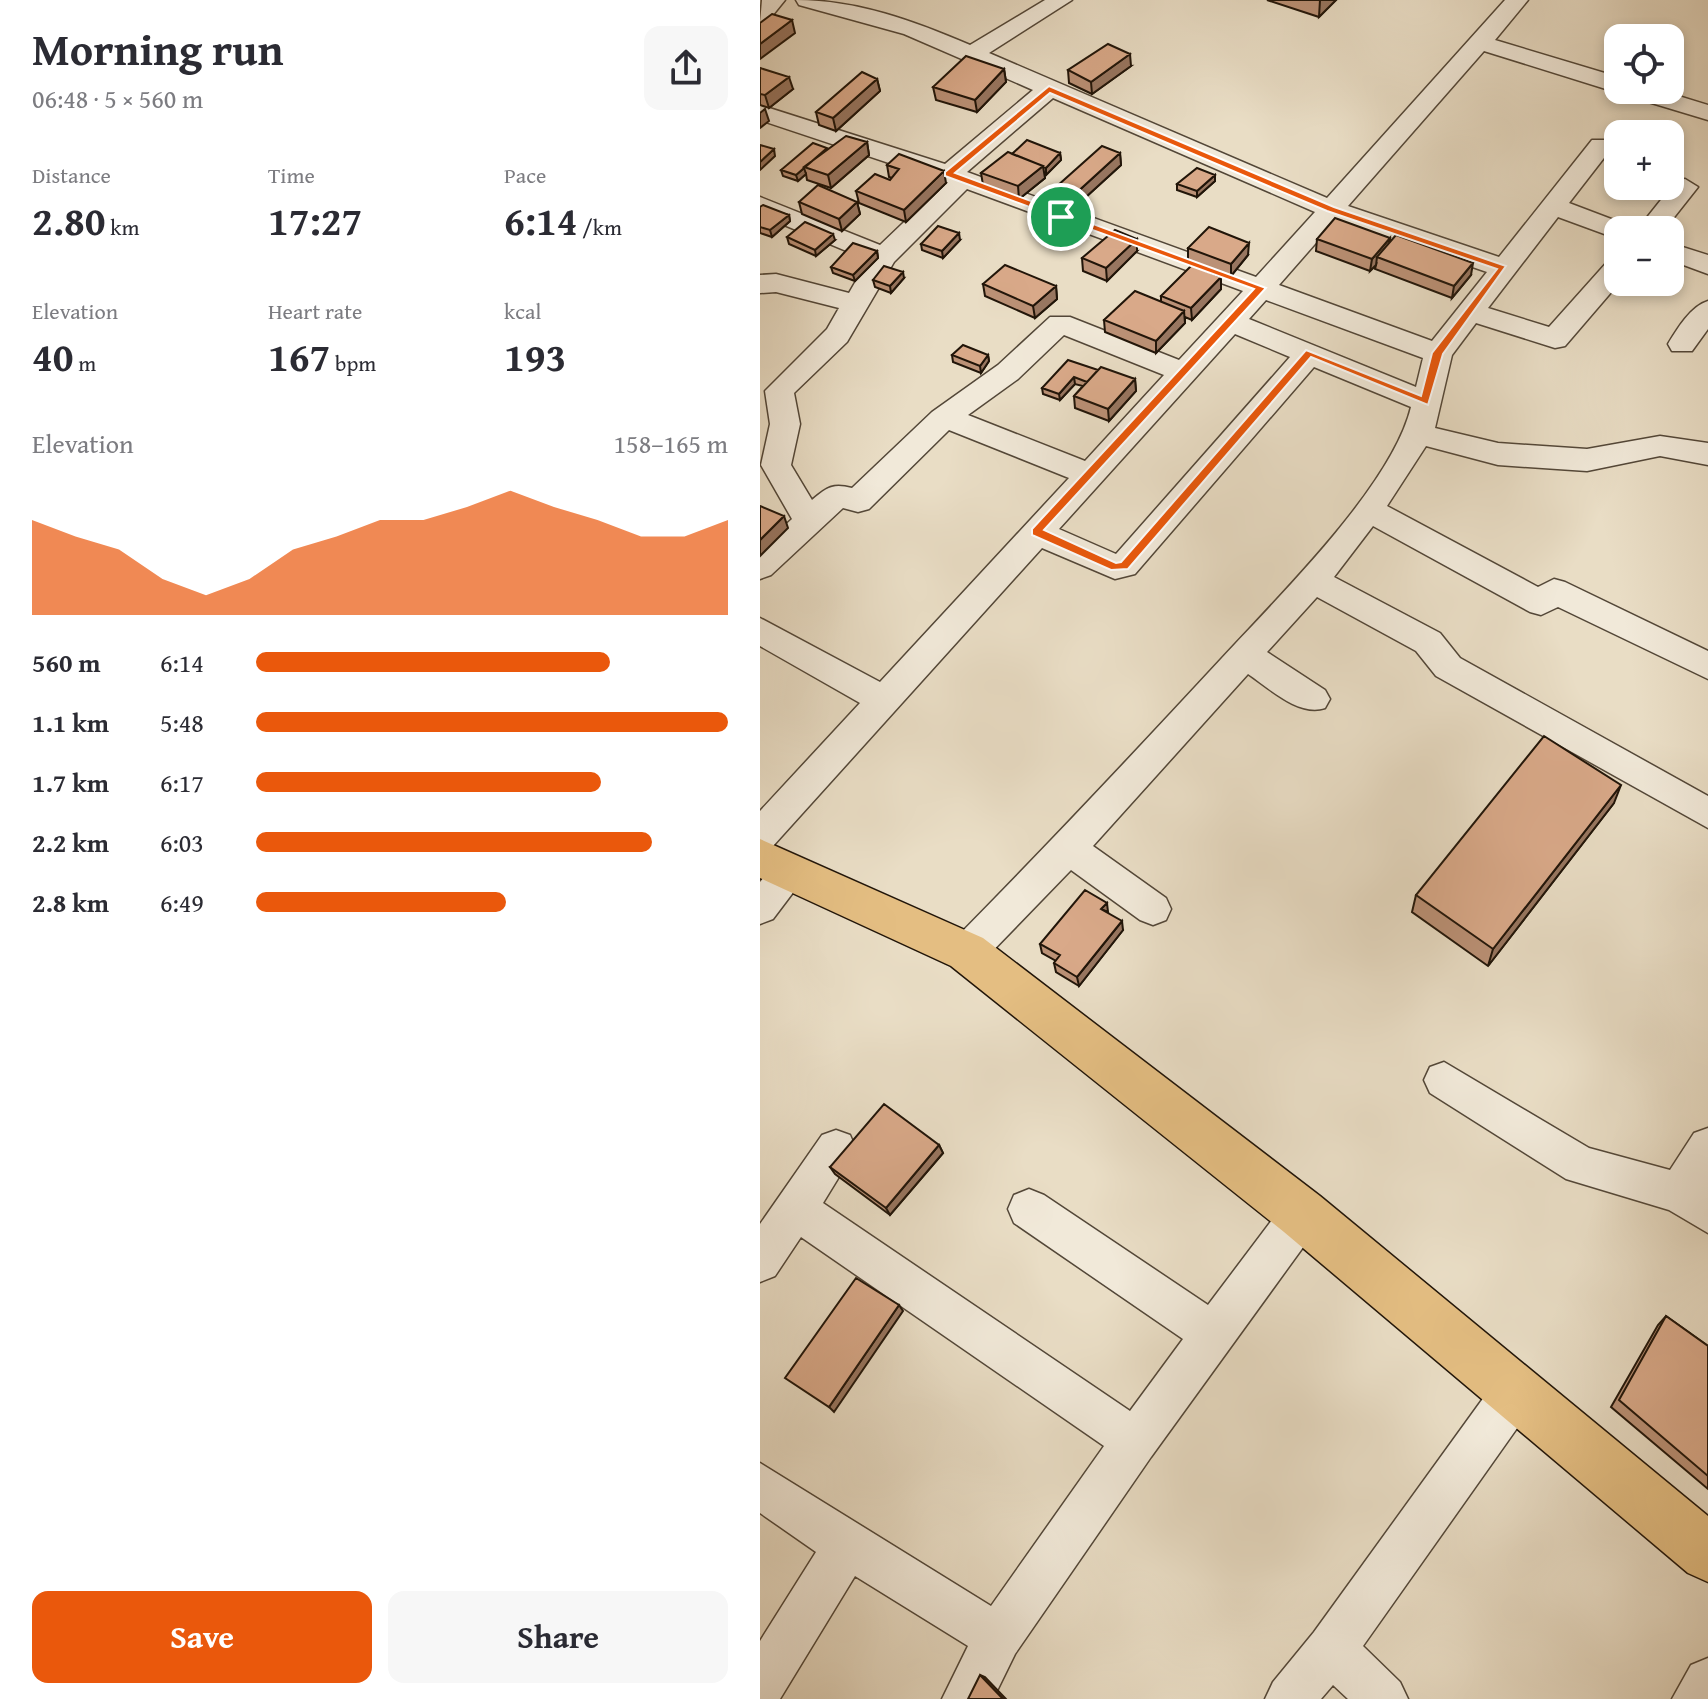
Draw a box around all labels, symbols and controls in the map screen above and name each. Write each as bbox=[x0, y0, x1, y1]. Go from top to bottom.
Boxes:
text: Morning run bbox=[32, 17, 283, 81]
map controls bbox=[1604, 24, 1684, 296]
button: locate bbox=[1604, 24, 1684, 104]
button: share bbox=[644, 26, 728, 110]
text: 06:48 · 5 × 560 m bbox=[32, 79, 203, 118]
button: + bbox=[1604, 120, 1684, 200]
text: Distance bbox=[32, 159, 111, 191]
text: Time bbox=[268, 159, 315, 191]
text: Pace bbox=[504, 159, 546, 191]
pin bbox=[1027, 183, 1095, 251]
text: 2.80 bbox=[32, 191, 105, 250]
text: 17:27 bbox=[268, 191, 362, 250]
text: 6:14 bbox=[504, 191, 577, 250]
icon: arrive bbox=[1039, 195, 1083, 239]
text: km bbox=[105, 211, 139, 243]
text: /km bbox=[577, 211, 622, 243]
button: − bbox=[1604, 216, 1684, 296]
text: Elevation bbox=[32, 295, 118, 327]
text: Heart rate bbox=[268, 295, 362, 327]
text: kcal bbox=[504, 295, 542, 327]
text: 40 bbox=[32, 327, 73, 386]
text: 167 bbox=[268, 327, 330, 386]
text: 193 bbox=[504, 327, 566, 386]
text: m bbox=[73, 347, 96, 379]
text: bpm bbox=[330, 347, 376, 379]
text: Elevation bbox=[32, 424, 134, 463]
text: 158–165 m bbox=[614, 424, 728, 463]
text: 560 m bbox=[32, 643, 100, 682]
text: 6:14 bbox=[160, 643, 204, 682]
text: 1.1 km bbox=[32, 703, 109, 742]
text: 5:48 bbox=[160, 703, 204, 742]
text: 1.7 km bbox=[32, 763, 109, 802]
text: 6:17 bbox=[160, 763, 204, 802]
text: 2.2 km bbox=[32, 823, 109, 862]
text: 6:03 bbox=[160, 823, 204, 862]
text: 2.8 km bbox=[32, 883, 109, 922]
text: 6:49 bbox=[160, 883, 204, 922]
button: Save bbox=[32, 1591, 372, 1683]
button: Share bbox=[388, 1591, 728, 1683]

